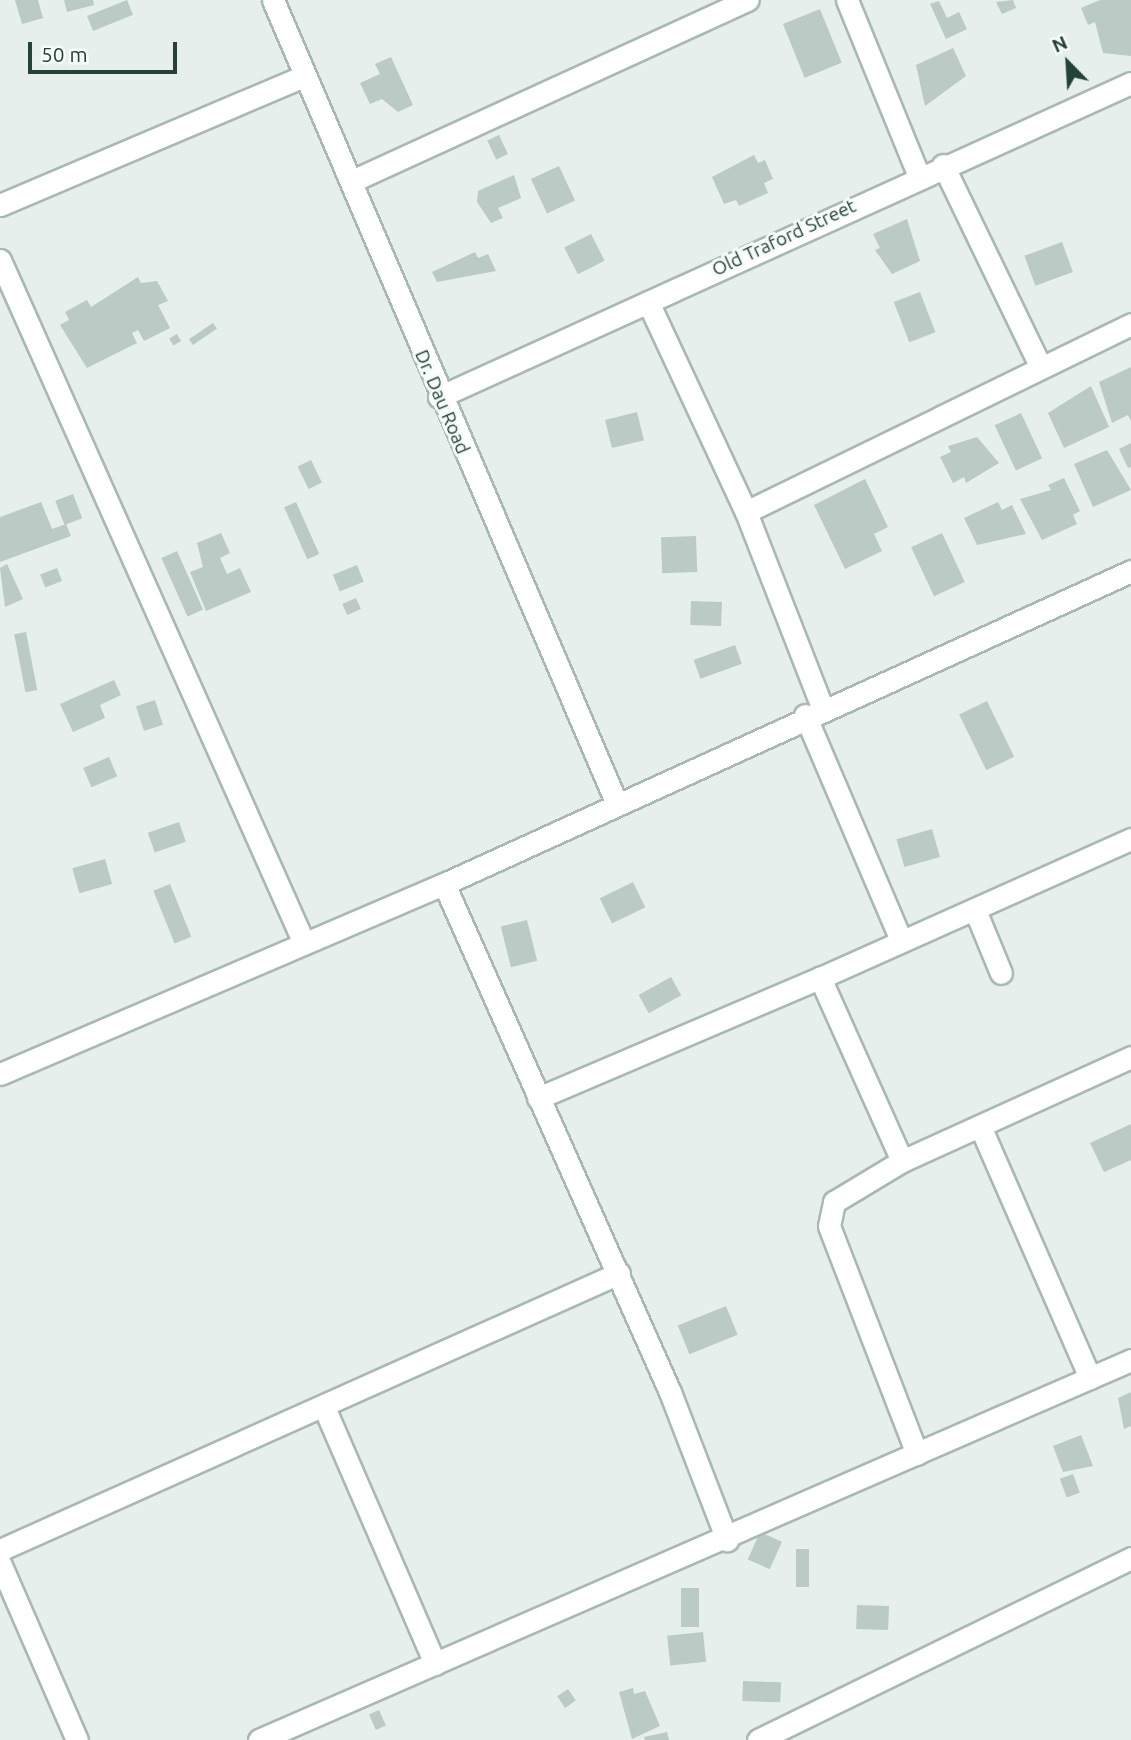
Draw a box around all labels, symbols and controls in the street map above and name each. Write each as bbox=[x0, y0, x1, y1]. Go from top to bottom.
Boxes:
scale bar bbox=[32, 28, 180, 72]
north arrow bbox=[1033, 28, 1103, 98]
text: N bbox=[1049, 31, 1070, 57]
text: 50 m bbox=[41, 42, 88, 66]
street label: Old Traford Street bbox=[708, 195, 860, 281]
street label: Dr. Dau Road bbox=[410, 346, 474, 458]

